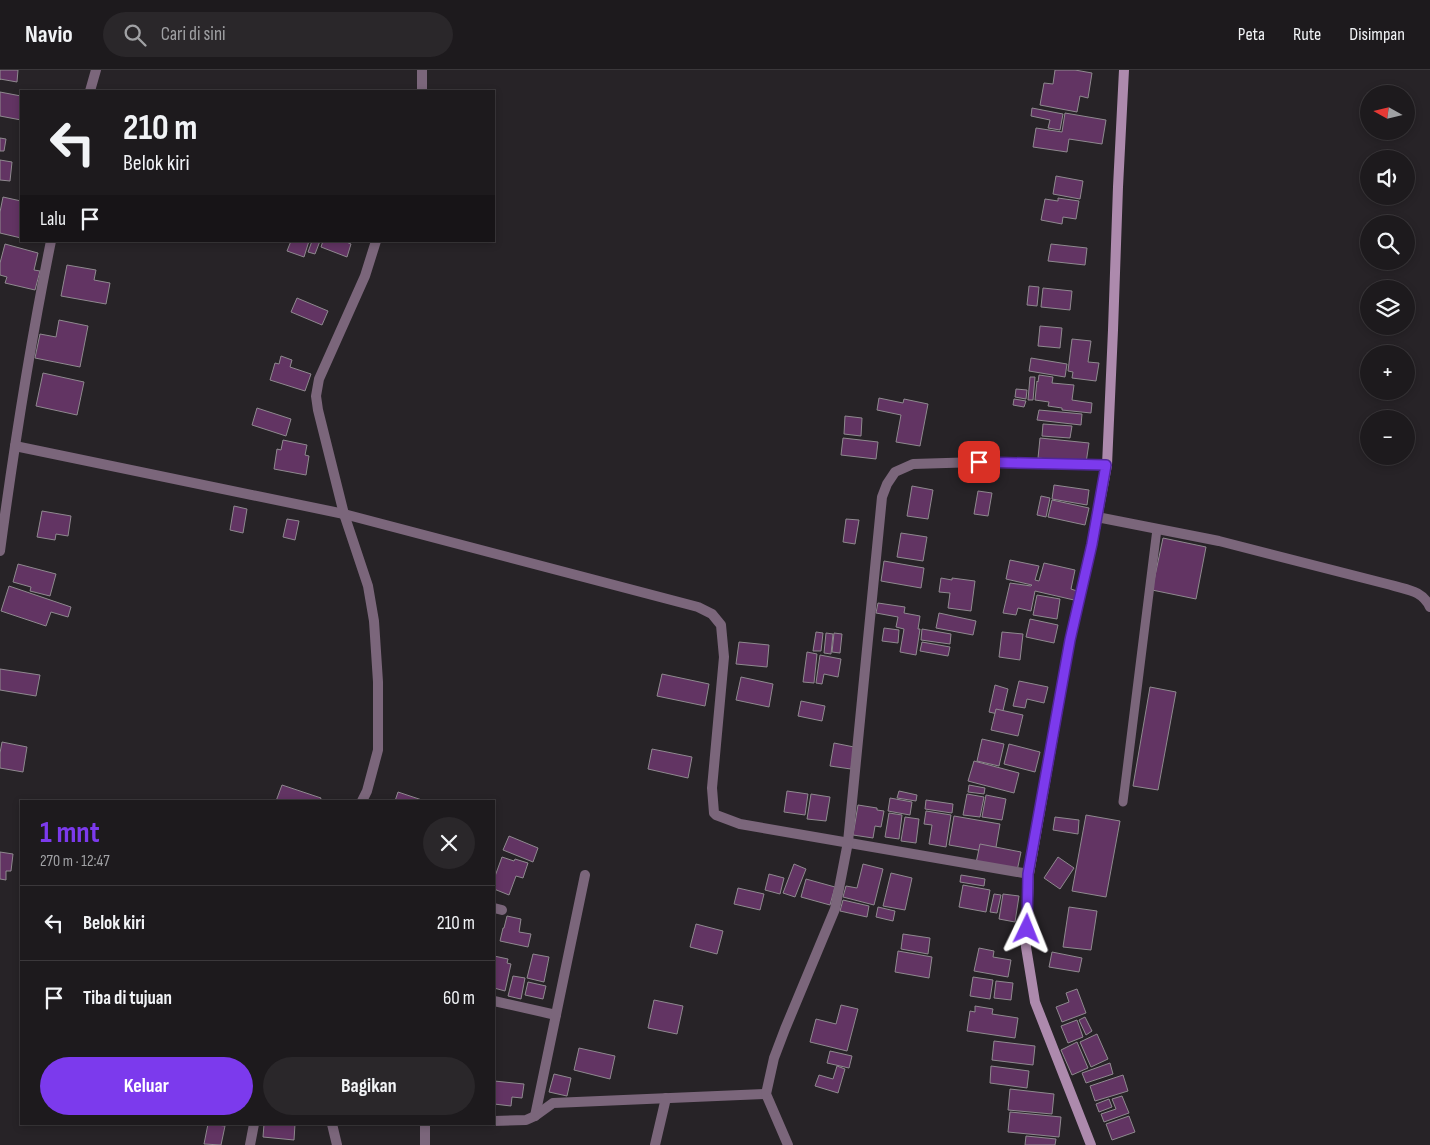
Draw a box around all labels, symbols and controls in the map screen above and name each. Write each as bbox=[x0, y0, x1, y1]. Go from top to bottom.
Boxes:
search box bbox=[103, 12, 453, 57]
text: Navio bbox=[25, 20, 73, 49]
icon: search bbox=[121, 21, 149, 49]
text: Cari di sini bbox=[161, 23, 226, 46]
text: Peta bbox=[1238, 24, 1265, 45]
text: Rute bbox=[1293, 24, 1321, 45]
text: Disimpan bbox=[1349, 24, 1405, 45]
north arrow bbox=[1360, 85, 1415, 140]
map controls bbox=[1360, 85, 1415, 465]
text: 210 m bbox=[123, 107, 197, 150]
icon: left bbox=[40, 110, 105, 175]
text: Belok kiri bbox=[123, 150, 190, 177]
button: sound bbox=[1360, 150, 1415, 205]
icon: arrive bbox=[76, 205, 104, 233]
text: Lalu bbox=[40, 208, 66, 231]
button: search bbox=[1360, 215, 1415, 270]
button: layers bbox=[1360, 280, 1415, 335]
button: + bbox=[1360, 345, 1415, 400]
button: − bbox=[1360, 410, 1415, 465]
pin bbox=[958, 441, 1000, 483]
icon: arrive bbox=[965, 448, 993, 476]
text: 1 mnt bbox=[40, 815, 100, 851]
button: close bbox=[423, 817, 475, 869]
text: 270 m · 12:47 bbox=[40, 852, 110, 871]
position arrow bbox=[1000, 902, 1052, 954]
icon: left bbox=[40, 909, 68, 937]
text: Belok kiri bbox=[83, 912, 145, 935]
text: 210 m bbox=[437, 912, 475, 935]
icon: arrive bbox=[40, 984, 68, 1012]
text: Tiba di tujuan bbox=[83, 987, 172, 1010]
text: 60 m bbox=[443, 987, 475, 1010]
button: Keluar bbox=[40, 1057, 253, 1115]
button: Bagikan bbox=[263, 1057, 475, 1115]

